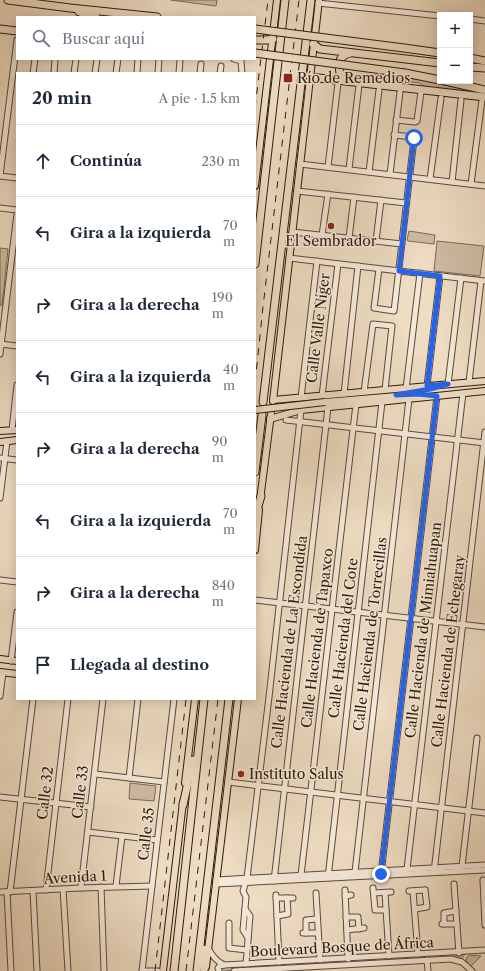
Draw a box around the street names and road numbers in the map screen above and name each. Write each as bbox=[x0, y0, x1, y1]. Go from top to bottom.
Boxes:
street label: Calle Valle Níger bbox=[302, 272, 334, 384]
street label: Calle Hacienda de Mimiahuapan bbox=[401, 521, 445, 739]
street label: Calle Hacienda de La Escondida bbox=[267, 534, 311, 749]
street label: Calle Hacienda de Torrecillas bbox=[349, 536, 391, 732]
street label: Calle Hacienda de Tapaxco bbox=[297, 547, 337, 729]
street label: Calle Hacienda de Echegaray bbox=[427, 553, 469, 748]
street label: Calle Hacienda del Cote bbox=[324, 557, 362, 719]
street label: Calle 33 bbox=[68, 764, 92, 820]
street label: Calle 32 bbox=[33, 765, 57, 821]
street label: Calle 35 bbox=[134, 806, 158, 862]
street label: Avenida 1 bbox=[42, 866, 107, 888]
street label: Boulevard Bosque de África bbox=[250, 933, 435, 961]

